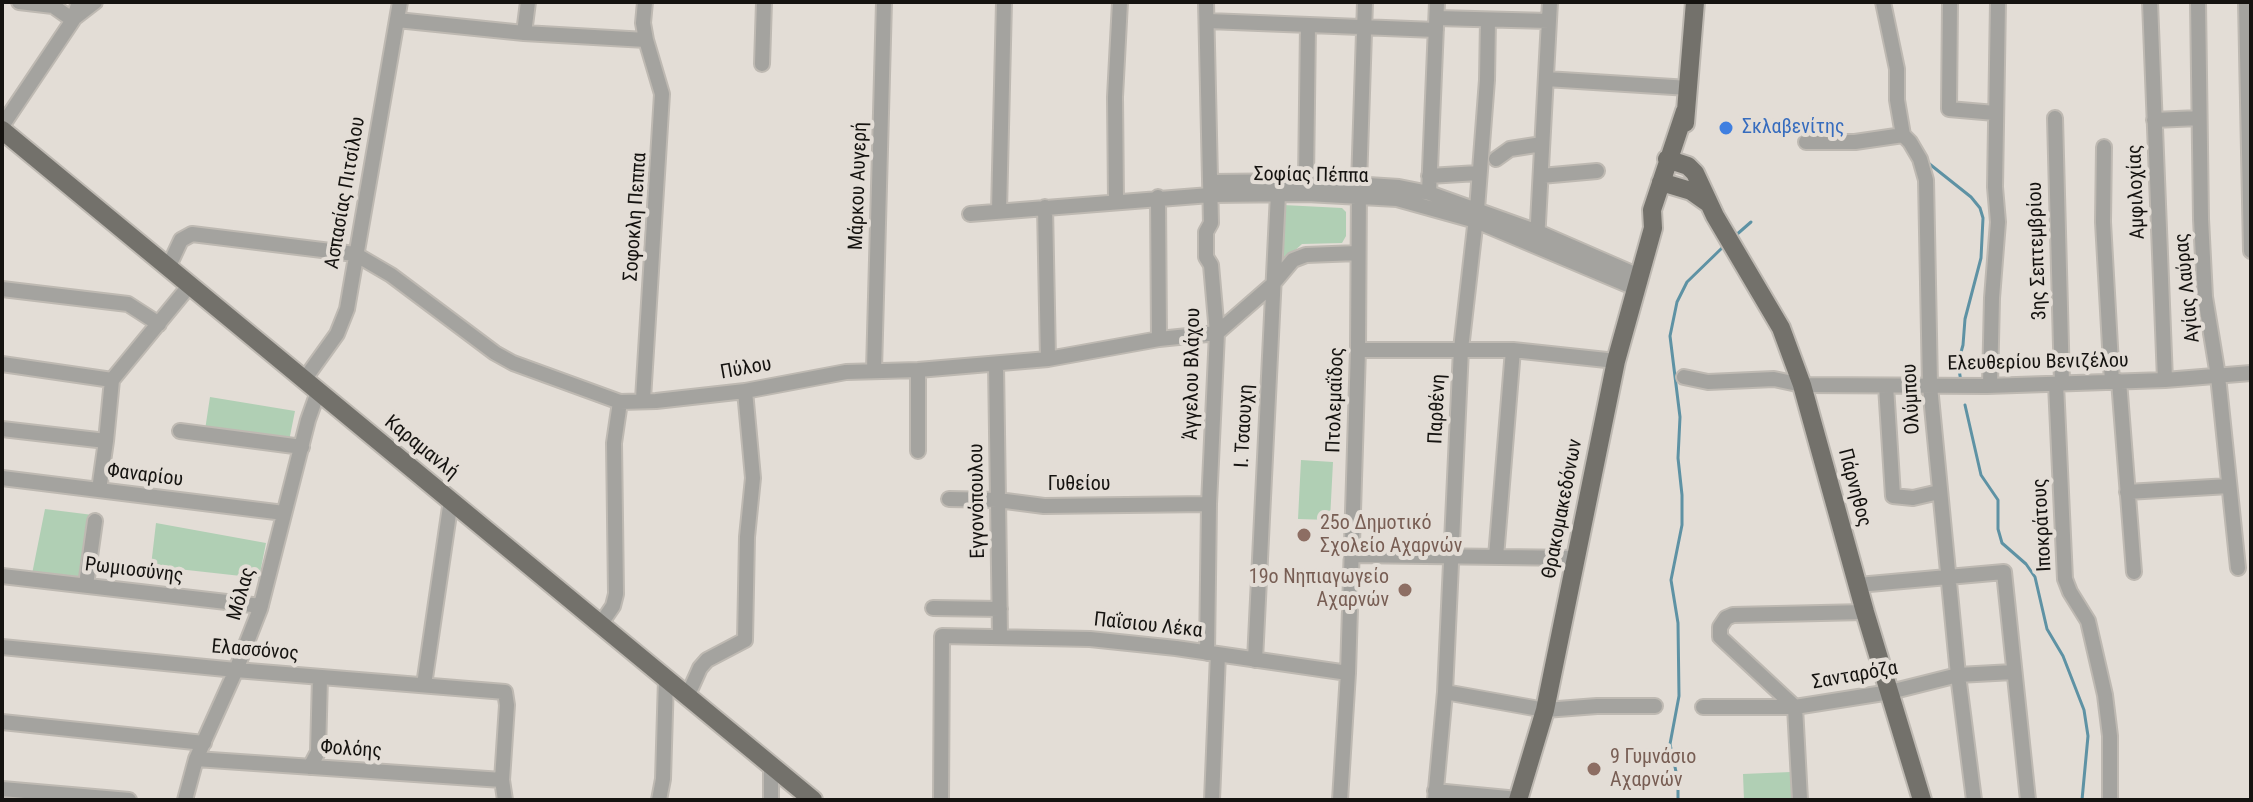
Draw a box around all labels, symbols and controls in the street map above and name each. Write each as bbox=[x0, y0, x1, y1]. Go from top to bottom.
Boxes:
street label: Ασπασίας Πιτσίλου bbox=[321, 115, 371, 271]
place label: Σκλαβενίτης bbox=[1742, 116, 1844, 140]
marker: Σκλαβενίτης bbox=[1717, 119, 1735, 137]
street label: Μάρκου Αυγερή bbox=[845, 121, 873, 251]
street label: Αμφιλοχίας bbox=[2123, 144, 2151, 240]
street label: Σοφοκλη Πεππα bbox=[620, 152, 652, 282]
street label: Σοφίας Πέππα bbox=[1253, 163, 1369, 189]
street label: 3ης Σεπτεμβρίου bbox=[2024, 181, 2052, 321]
street label: Αγίας Λαύρας bbox=[2170, 232, 2206, 344]
street label: Άγγελου Βλάχου bbox=[1180, 308, 1206, 440]
street label: Πτολεμαΐδος bbox=[1322, 347, 1350, 453]
street label: Ελευθερίου Βενιζέλου bbox=[1947, 349, 2129, 377]
street label: Πύλου bbox=[719, 353, 773, 385]
street label: Ολύμπου bbox=[1898, 363, 1926, 435]
street label: Παρθένη bbox=[1424, 373, 1452, 445]
street label: Ι. Τσαουχη bbox=[1231, 384, 1259, 468]
street label: Καραμανλή bbox=[379, 411, 463, 485]
street label: Θρακομακεδόνων bbox=[1538, 437, 1588, 581]
street label: Εγγονόπουλου bbox=[965, 443, 991, 559]
street label: Πάρνηθος bbox=[1832, 446, 1876, 530]
street label: Φαναρίου bbox=[106, 459, 184, 493]
street label: Γυθείου bbox=[1048, 473, 1110, 497]
street label: Ιποκράτους bbox=[2029, 478, 2057, 572]
place label: 25ο Δημοτικό Σχολείο Αχαρνών bbox=[1320, 512, 1462, 559]
marker: 25ο Δημοτικό Σχολείο Αχαρνών bbox=[1295, 526, 1313, 544]
street label: Ρωμιοσύνης bbox=[83, 553, 185, 589]
street label: Μόλας bbox=[223, 565, 261, 623]
place label: 19ο Νηπιαγωγείο Αχαρνών bbox=[1249, 566, 1389, 613]
marker: 19ο Νηπιαγωγείο Αχαρνών bbox=[1396, 581, 1414, 599]
street label: Παΐσιου Λέκα bbox=[1092, 608, 1204, 644]
street label: Ελασσόνος bbox=[210, 635, 300, 667]
street label: Σανταρόζα bbox=[1810, 657, 1900, 695]
street label: Φολόης bbox=[319, 736, 383, 764]
place label: 9 Γυμνάσιο Αχαρνών bbox=[1610, 746, 1696, 793]
marker: 9 Γυμνάσιο Αχαρνών bbox=[1585, 760, 1603, 778]

